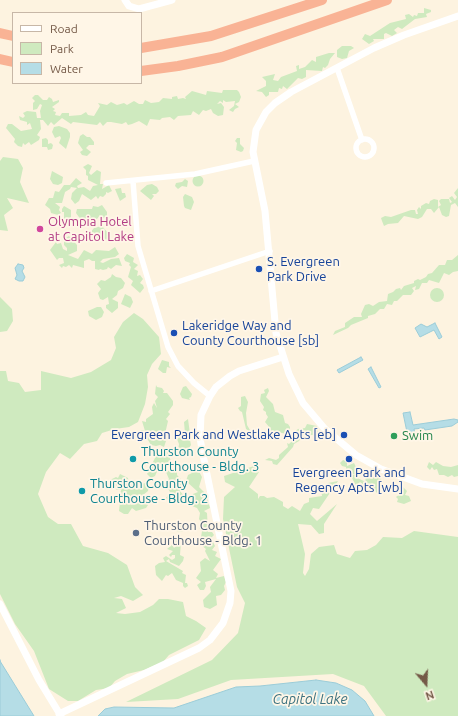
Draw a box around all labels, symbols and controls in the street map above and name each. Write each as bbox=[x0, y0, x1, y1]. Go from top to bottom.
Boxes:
legend bbox=[12, 12, 142, 84]
text: Road bbox=[50, 22, 78, 35]
text: Park bbox=[50, 42, 74, 55]
text: Water bbox=[50, 62, 83, 75]
place label: Olympia Hotel at Capitol Lake bbox=[48, 214, 134, 245]
marker: Olympia Hotel at Capitol Lake bbox=[35, 224, 45, 234]
place label: S. Evergreen Park Drive bbox=[267, 254, 340, 285]
marker: S. Evergreen Park Drive bbox=[254, 264, 264, 274]
place label: Lakeridge Way and County Courthouse [sb] bbox=[182, 318, 319, 349]
marker: Lakeridge Way and County Courthouse [sb] bbox=[169, 328, 179, 338]
place label: Evergreen Park and Westlake Apts [eb] bbox=[111, 427, 336, 443]
place label: Swim bbox=[402, 428, 433, 444]
marker: Evergreen Park and Westlake Apts [eb] bbox=[339, 430, 349, 440]
marker: Swim bbox=[389, 431, 399, 441]
place label: Thurston County Courthouse - Bldg. 3 bbox=[141, 444, 259, 475]
marker: Thurston County Courthouse - Bldg. 3 bbox=[128, 454, 138, 464]
marker: Evergreen Park and Regency Apts [wb] bbox=[344, 454, 354, 464]
place label: Evergreen Park and Regency Apts [wb] bbox=[292, 465, 406, 496]
place label: Thurston County Courthouse - Bldg. 2 bbox=[90, 476, 208, 507]
marker: Thurston County Courthouse - Bldg. 2 bbox=[77, 486, 87, 496]
place label: Thurston County Courthouse - Bldg. 1 bbox=[144, 518, 262, 549]
marker: Thurston County Courthouse - Bldg. 1 bbox=[131, 528, 141, 538]
north arrow bbox=[406, 664, 446, 704]
text: N bbox=[424, 688, 436, 702]
water label: Capitol Lake bbox=[273, 691, 347, 707]

